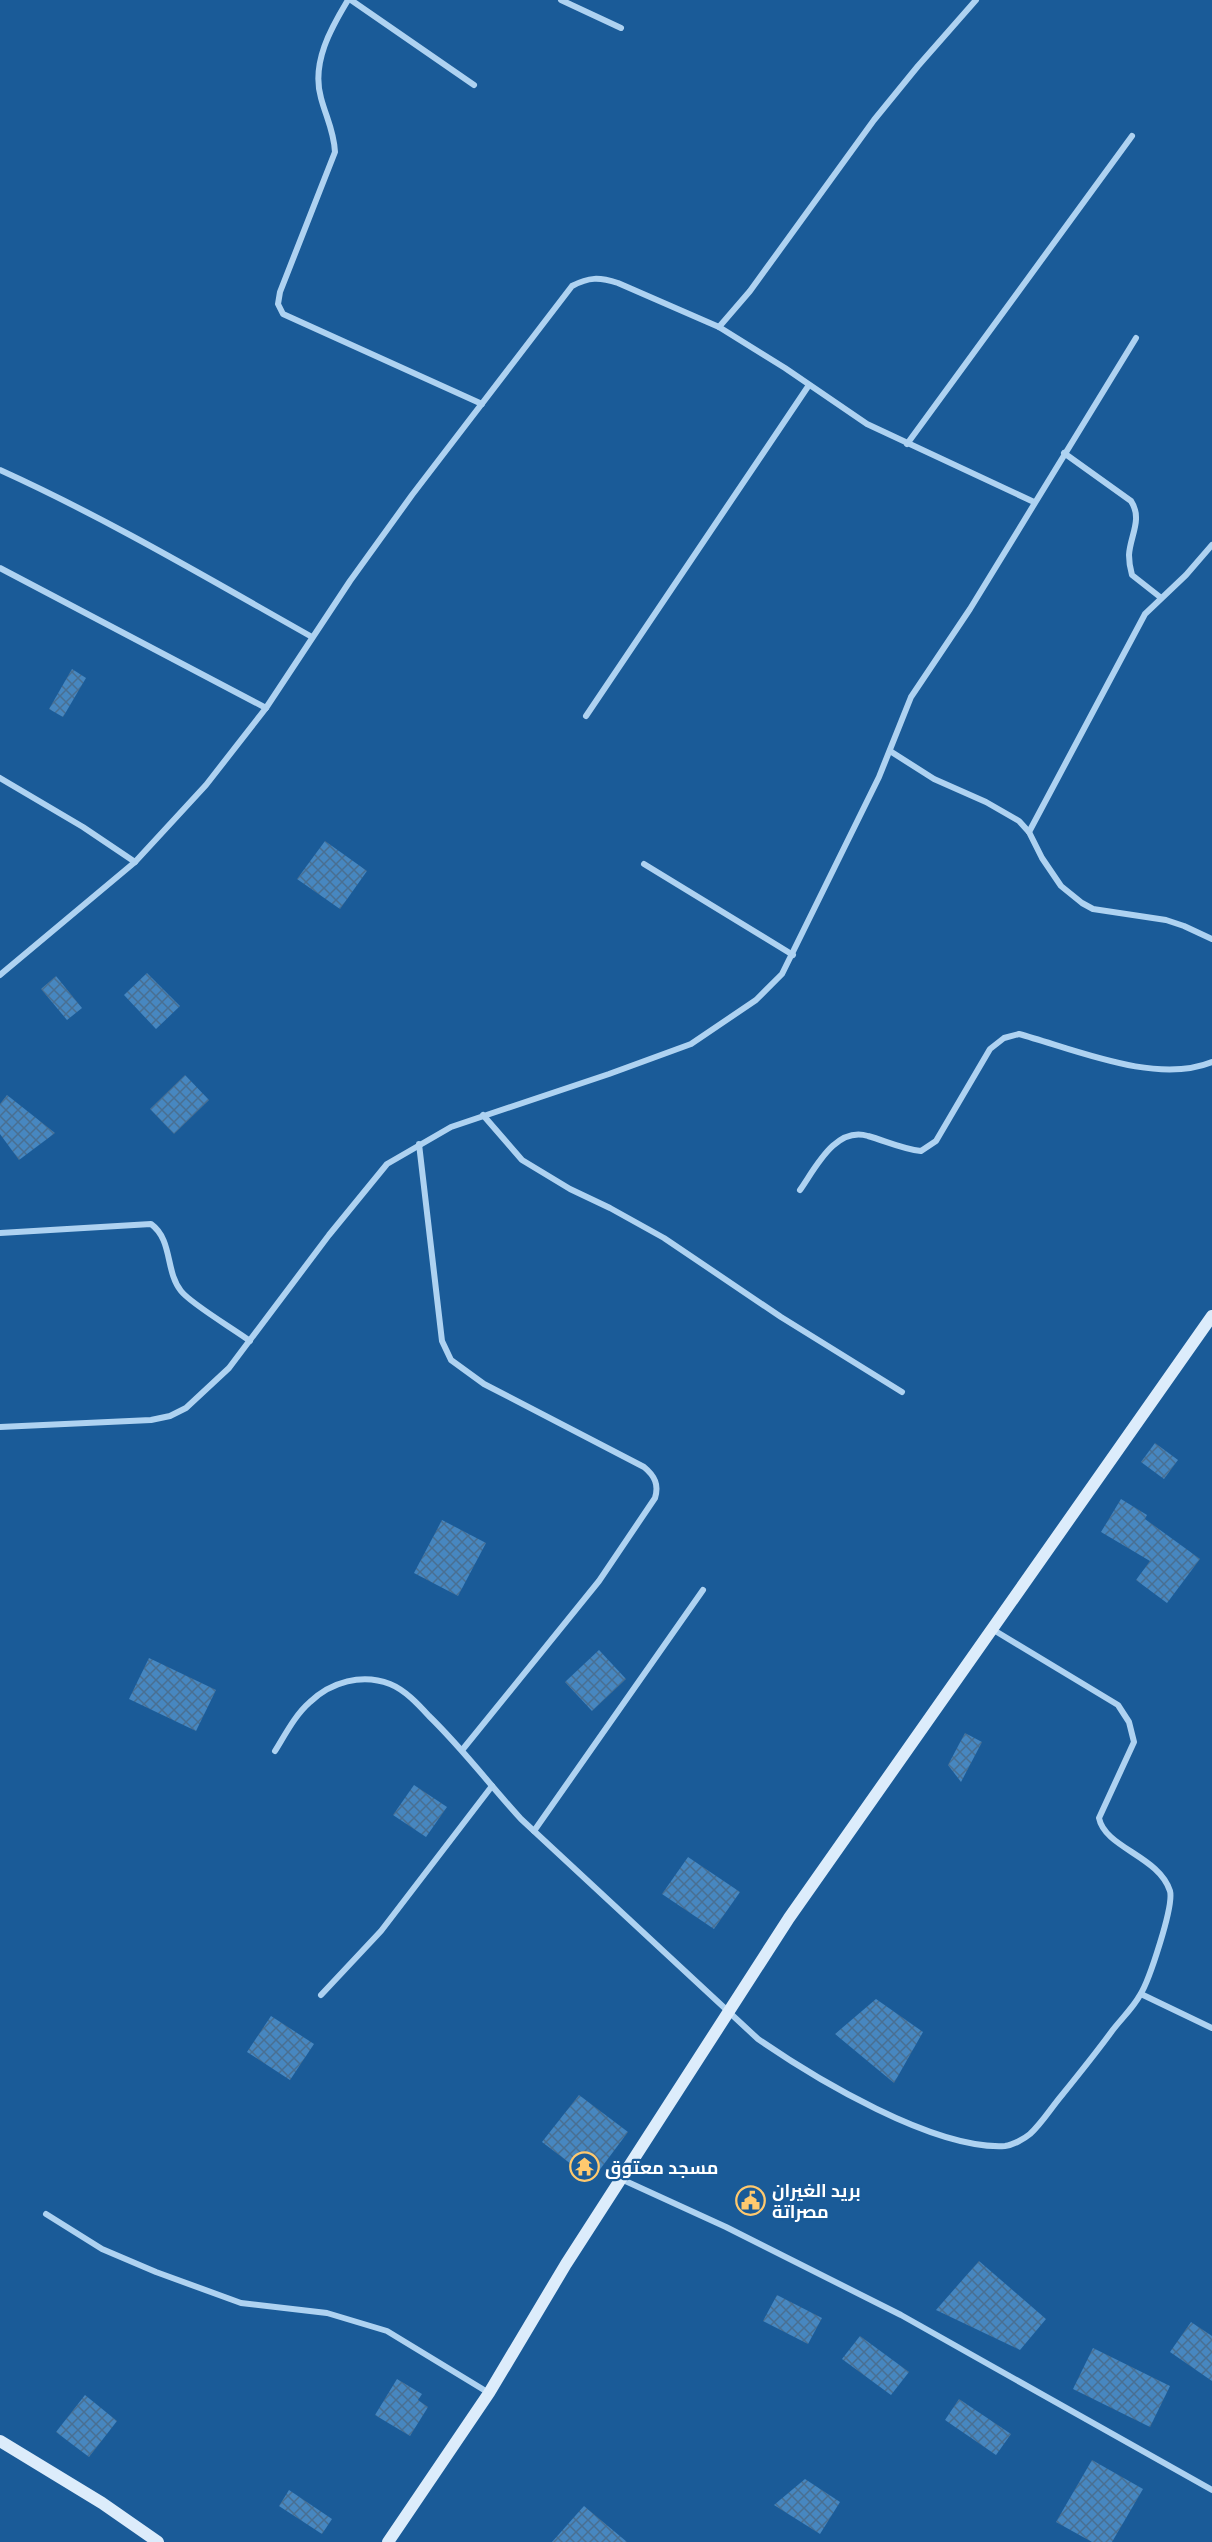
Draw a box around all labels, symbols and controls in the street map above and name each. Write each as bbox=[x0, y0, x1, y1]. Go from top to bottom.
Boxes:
temple icon: مسجد معتوق bbox=[568, 2151, 600, 2183]
place label: مسجد معتوق bbox=[605, 2157, 718, 2179]
place label: بريد الغيران مصراتة bbox=[772, 2180, 861, 2223]
public building icon: بريد الغيران مصراتة bbox=[735, 2184, 767, 2216]

